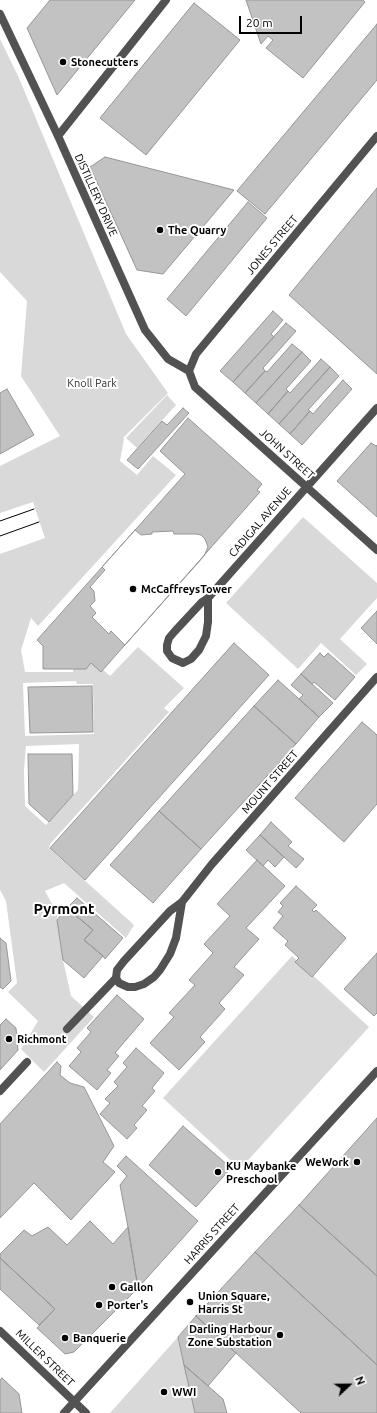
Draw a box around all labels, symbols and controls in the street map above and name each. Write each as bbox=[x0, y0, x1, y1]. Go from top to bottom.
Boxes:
scale bar bbox=[241, 8, 304, 34]
text: 20 m bbox=[246, 16, 273, 29]
place label: Stonecutters bbox=[71, 55, 138, 69]
marker: Stonecutters bbox=[58, 57, 68, 67]
street label: DISTILLERY DRIVE bbox=[72, 152, 120, 238]
street label: JONES STREET bbox=[243, 213, 301, 277]
place label: The Quarry bbox=[168, 223, 226, 237]
marker: The Quarry bbox=[155, 225, 165, 235]
park label: Knoll Park bbox=[67, 376, 117, 390]
street label: JOHN STREET bbox=[257, 426, 317, 482]
street label: CADIGAL AVENUE bbox=[226, 484, 294, 560]
place label: McCaffreysTower bbox=[141, 582, 232, 596]
marker: McCaffreysTower bbox=[128, 584, 138, 594]
street label: MOUNT STREET bbox=[239, 748, 301, 816]
district label: Pyrmont bbox=[33, 900, 95, 918]
place label: Richmont bbox=[17, 1032, 66, 1046]
marker: Richmont bbox=[4, 1034, 14, 1044]
place label: WeWork bbox=[305, 1155, 349, 1169]
marker: WeWork bbox=[352, 1157, 362, 1167]
place label: KU Maybanke Preschool bbox=[226, 1159, 296, 1185]
marker: KU Maybanke Preschool bbox=[213, 1167, 223, 1177]
street label: HARRIS STREET bbox=[181, 1201, 243, 1267]
place label: Gallon bbox=[120, 1280, 153, 1294]
marker: Gallon bbox=[107, 1282, 117, 1292]
place label: Union Square, Harris St bbox=[198, 1289, 270, 1315]
marker: Union Square, Harris St bbox=[185, 1297, 195, 1307]
place label: Porter's bbox=[107, 1298, 148, 1312]
marker: Porter's bbox=[94, 1300, 104, 1310]
place label: Darling Harbour Zone Substation bbox=[188, 1322, 272, 1348]
street label: MILLER STREET bbox=[13, 1327, 77, 1389]
marker: Darling Harbour Zone Substation bbox=[275, 1330, 285, 1340]
place label: Banquerie bbox=[73, 1331, 126, 1345]
marker: Banquerie bbox=[60, 1333, 70, 1343]
north arrow bbox=[329, 1365, 369, 1405]
text: N bbox=[353, 1374, 367, 1387]
place label: WWI bbox=[172, 1385, 196, 1399]
marker: WWI bbox=[159, 1387, 169, 1397]

